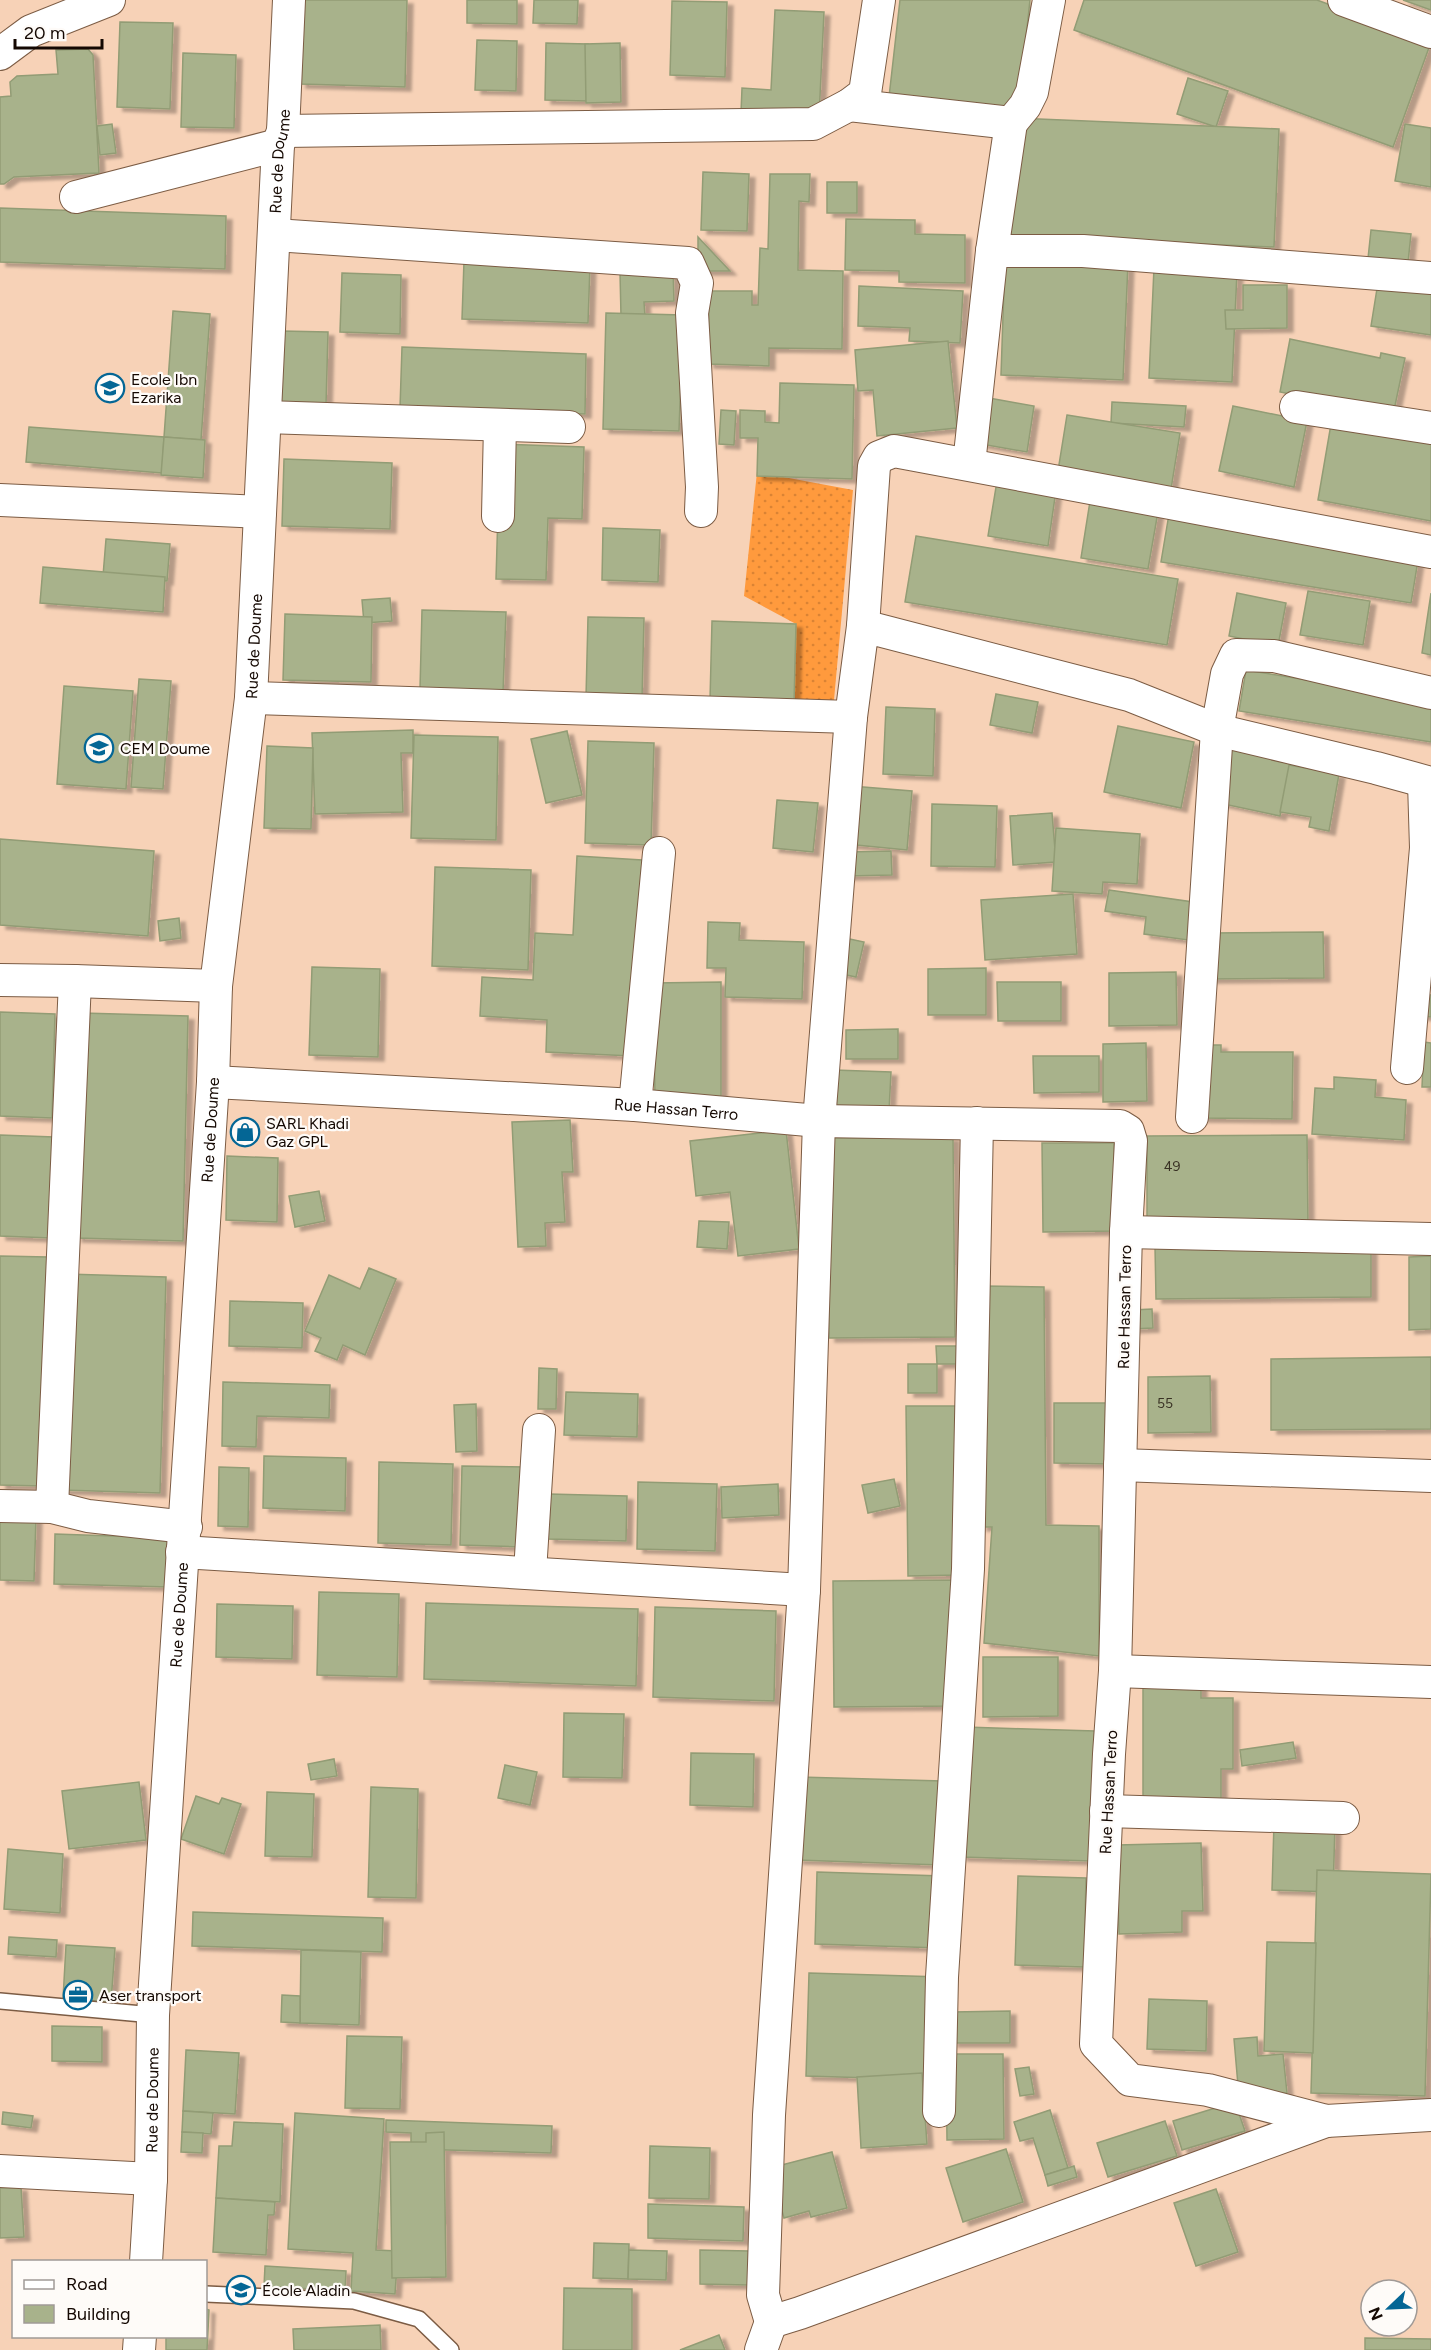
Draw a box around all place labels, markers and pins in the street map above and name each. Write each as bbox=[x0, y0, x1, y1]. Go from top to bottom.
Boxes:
place label: Ecole Ibn Ezarika bbox=[131, 370, 197, 407]
school or university icon: Ecole Ibn Ezarika bbox=[94, 372, 126, 404]
school or university icon: CEM Doume bbox=[83, 732, 115, 764]
place label: CEM Doume bbox=[120, 739, 210, 758]
place label: SARL Khadi Gaz GPL bbox=[266, 1114, 349, 1151]
shop icon: SARL Khadi Gaz GPL bbox=[229, 1116, 261, 1148]
office icon: Aser transport bbox=[62, 1979, 94, 2011]
place label: Aser transport bbox=[99, 1986, 202, 2005]
school or university icon: École Aladin bbox=[225, 2274, 257, 2306]
place label: École Aladin bbox=[262, 2281, 350, 2300]

